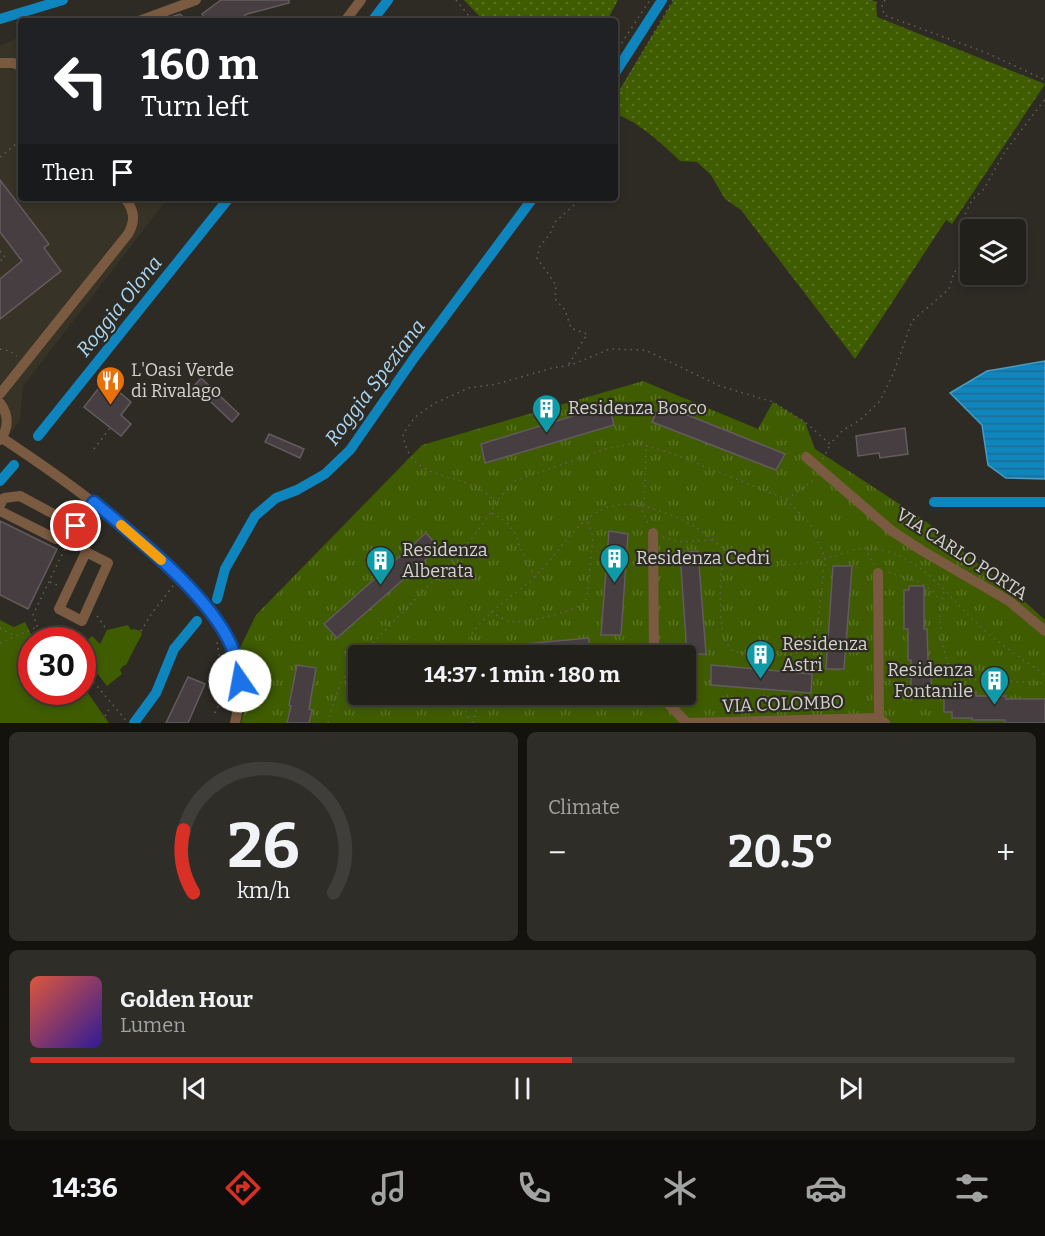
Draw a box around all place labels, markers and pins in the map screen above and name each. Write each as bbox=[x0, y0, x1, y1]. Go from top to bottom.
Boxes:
place label: L'Oasi Verde di Rivalago bbox=[131, 359, 234, 402]
restaurant icon: L'Oasi Verde di Rivalago bbox=[94, 364, 126, 406]
building icon: Residenza Bosco bbox=[531, 392, 563, 434]
place label: Residenza Bosco bbox=[568, 397, 707, 419]
pin bbox=[50, 500, 101, 551]
place label: Residenza Alberata bbox=[402, 539, 488, 582]
building icon: Residenza Cedri bbox=[599, 542, 631, 584]
building icon: Residenza Alberata bbox=[365, 544, 397, 586]
place label: Residenza Cedri bbox=[636, 547, 770, 569]
place label: Residenza Astri bbox=[782, 633, 868, 676]
building icon: Residenza Astri bbox=[745, 638, 777, 680]
place label: Residenza Fontanile bbox=[887, 659, 973, 702]
building icon: Residenza Fontanile bbox=[978, 664, 1010, 706]

